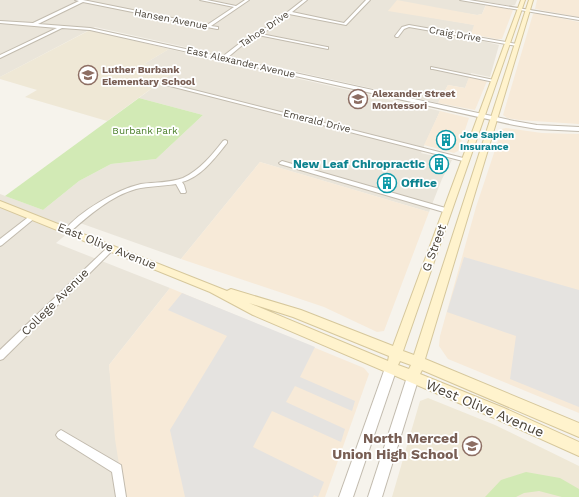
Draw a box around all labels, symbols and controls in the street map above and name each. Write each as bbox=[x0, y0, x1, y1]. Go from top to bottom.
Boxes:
street label: Hansen Avenue bbox=[133, 6, 209, 32]
street label: Tahoe Drive bbox=[237, 8, 291, 49]
street label: Craig Drive bbox=[428, 24, 482, 44]
street label: East Alexander Avenue bbox=[186, 44, 297, 80]
school or university icon: Luther Burbank Elementary School bbox=[77, 64, 99, 86]
place label: Luther Burbank Elementary School bbox=[102, 64, 196, 87]
school or university icon: Alexander Street Montessori bbox=[347, 88, 369, 110]
place label: Alexander Street Montessori bbox=[372, 88, 456, 111]
street label: Emerald Drive bbox=[282, 107, 352, 135]
park label: Burbank Park bbox=[112, 125, 178, 136]
building icon: Joe Sapien Insurance bbox=[435, 129, 457, 151]
place label: Joe Sapien Insurance bbox=[460, 129, 514, 152]
building icon: New Leaf Chiropractic bbox=[428, 153, 450, 175]
place label: New Leaf Chiropractic bbox=[293, 157, 425, 171]
building icon: Office bbox=[376, 172, 398, 194]
place label: Office bbox=[401, 176, 437, 190]
street label: East Olive Avenue bbox=[56, 220, 158, 272]
street label: G Street bbox=[419, 223, 449, 273]
street label: College Avenue bbox=[19, 266, 91, 338]
street label: West Olive Avenue bbox=[424, 376, 546, 440]
place label: North Merced Union High School bbox=[332, 430, 458, 462]
school or university icon: North Merced Union High School bbox=[461, 435, 483, 457]

